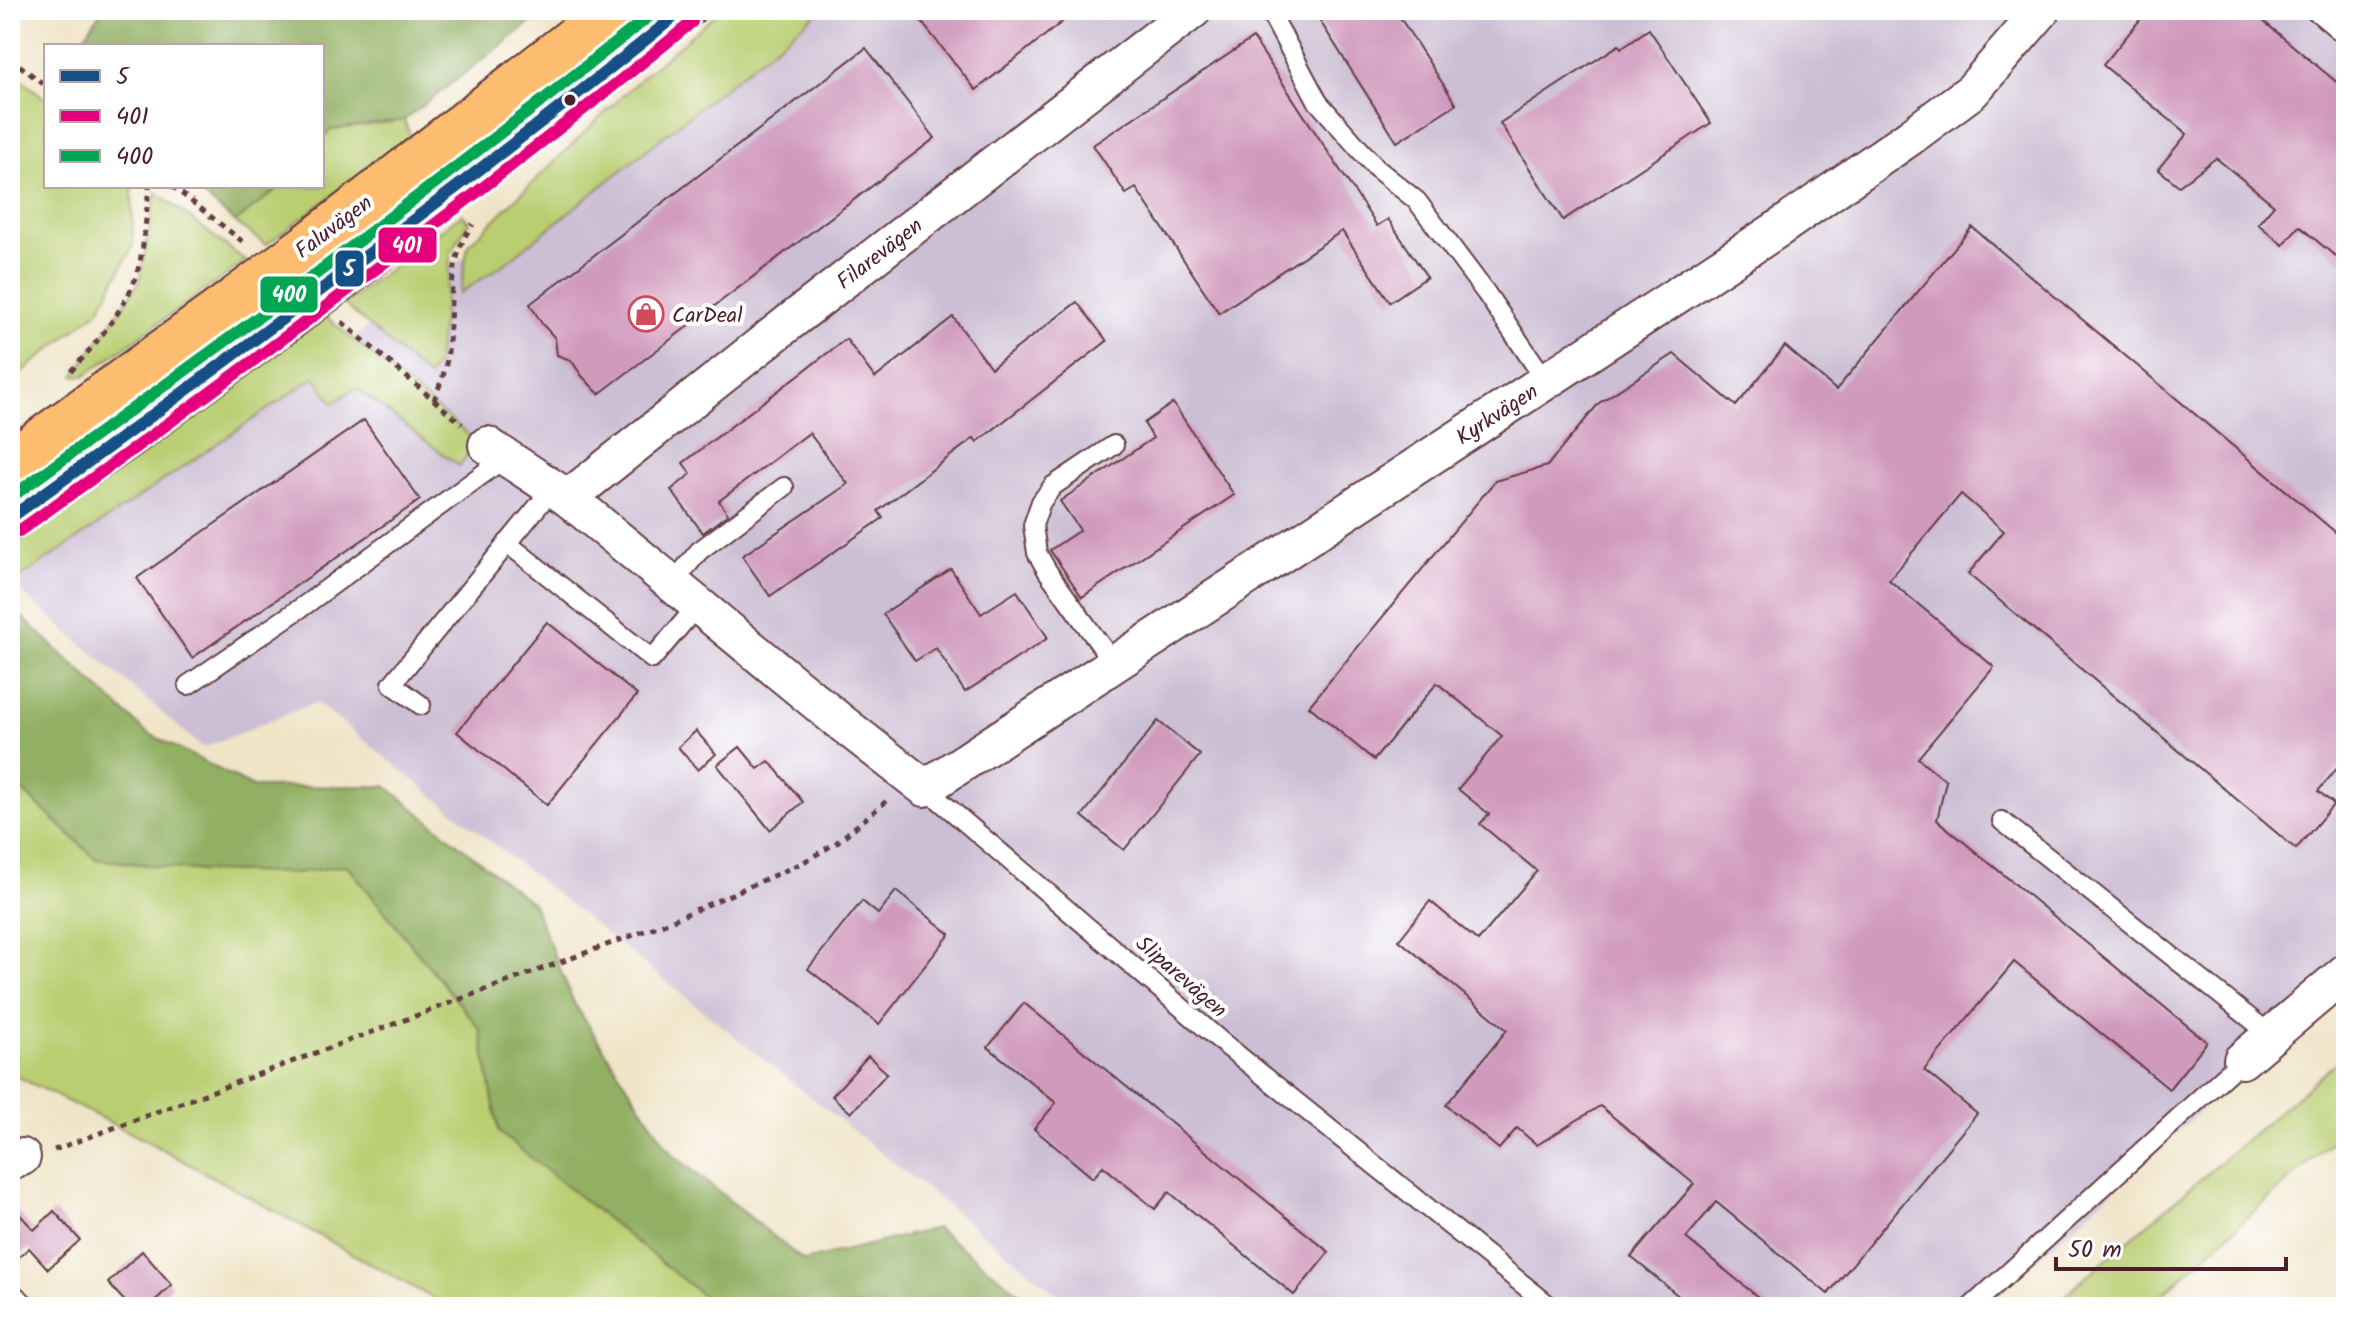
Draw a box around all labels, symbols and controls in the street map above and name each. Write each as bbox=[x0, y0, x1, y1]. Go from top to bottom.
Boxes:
legend bbox=[44, 44, 324, 188]
text: 5 bbox=[116, 58, 131, 97]
unlabelled marker bbox=[562, 92, 578, 108]
text: 401 bbox=[116, 98, 149, 137]
text: 400 bbox=[116, 138, 153, 177]
street label: Faluvägen bbox=[288, 187, 381, 269]
street label: Filarevägen bbox=[830, 210, 931, 300]
line badge: 401 bbox=[377, 226, 438, 264]
text: 401 bbox=[392, 230, 422, 265]
line badge: 5 bbox=[334, 249, 365, 288]
text: 5 bbox=[342, 253, 356, 288]
line badge: 400 bbox=[259, 275, 319, 314]
text: 400 bbox=[272, 279, 307, 314]
shop icon: CarDeal bbox=[627, 295, 665, 333]
place label: CarDeal bbox=[672, 299, 743, 334]
street label: Kyrkvägen bbox=[1449, 376, 1546, 456]
street label: Sliparevägen bbox=[1127, 928, 1234, 1028]
scale bar bbox=[2056, 1221, 2286, 1271]
text: 50 m bbox=[2068, 1231, 2122, 1270]

